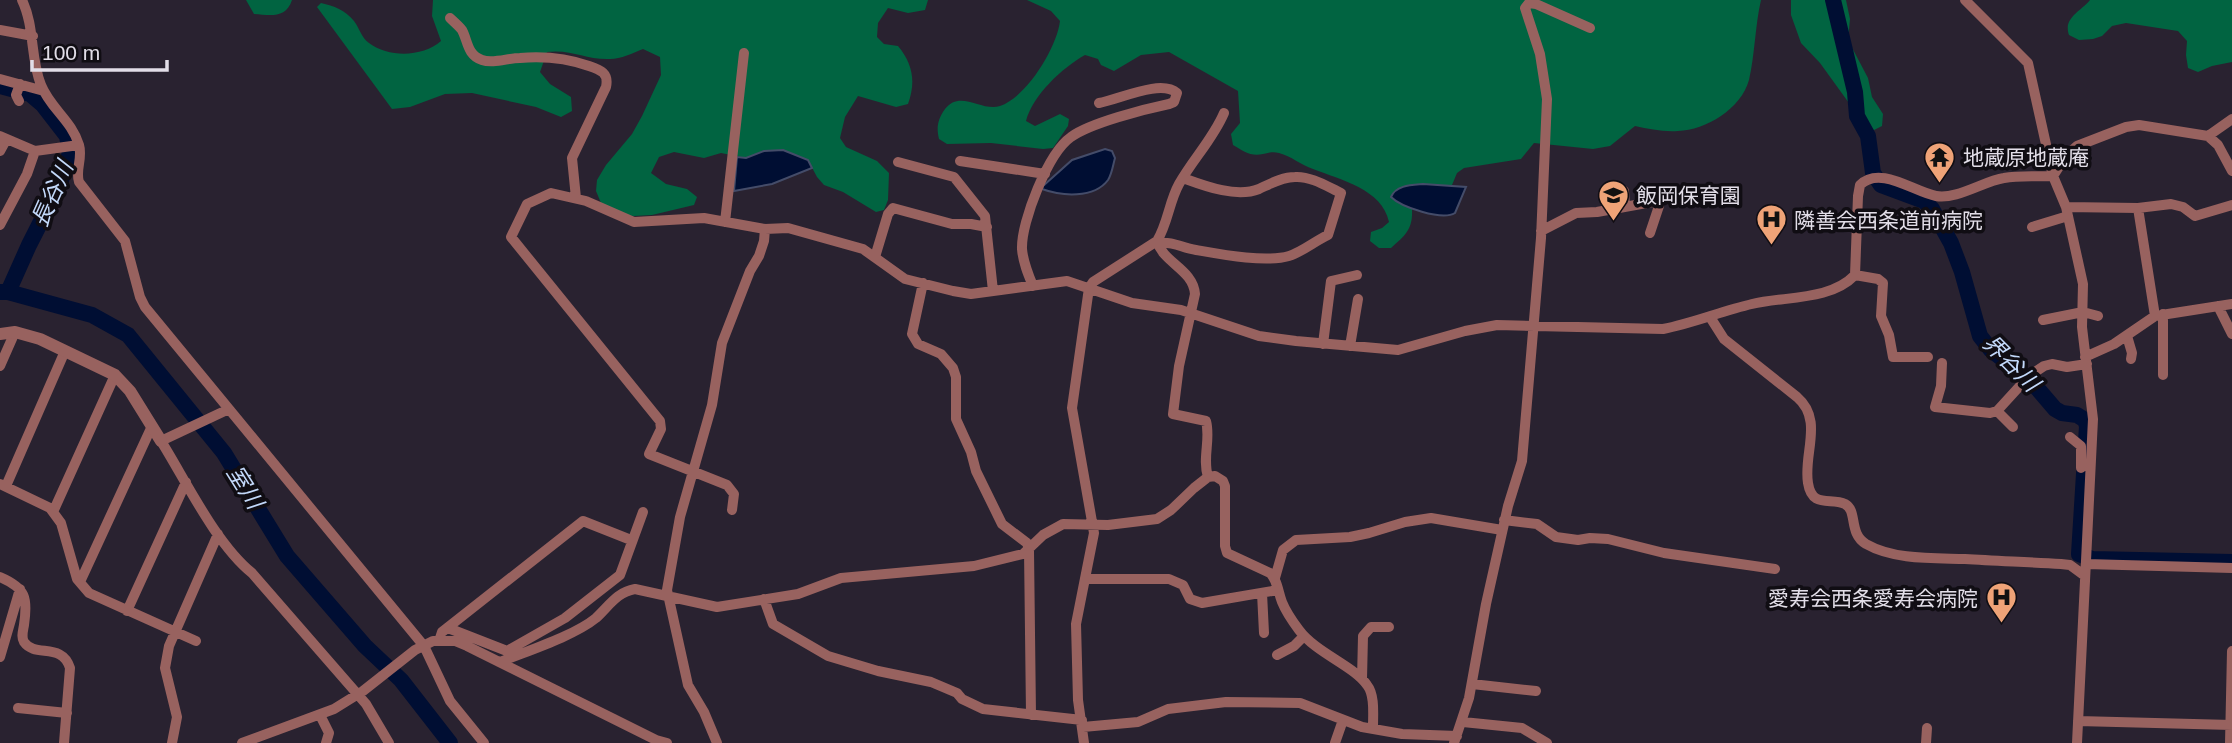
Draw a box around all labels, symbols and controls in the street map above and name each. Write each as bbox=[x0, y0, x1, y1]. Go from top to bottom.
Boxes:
scale bar bbox=[32, 28, 166, 72]
text: 100 m bbox=[42, 41, 100, 64]
temple icon: 地蔵原地蔵庵 bbox=[1923, 140, 1957, 184]
place label: 地蔵原地蔵庵 bbox=[1963, 146, 2089, 169]
water label: 長谷川 bbox=[26, 154, 79, 231]
school or university icon: 飯岡保育園 bbox=[1596, 178, 1630, 222]
place label: 飯岡保育園 bbox=[1636, 184, 1741, 207]
hospital icon: 隣善会西条道前病院 bbox=[1754, 203, 1788, 247]
place label: 隣善会西条道前病院 bbox=[1794, 209, 1983, 232]
water label: 界谷川 bbox=[1977, 329, 2047, 399]
water label: 室川 bbox=[222, 461, 270, 516]
hospital icon: 愛寿会西条愛寿会病院 bbox=[1984, 581, 2018, 625]
place label: 愛寿会西条愛寿会病院 bbox=[1768, 587, 1978, 610]

